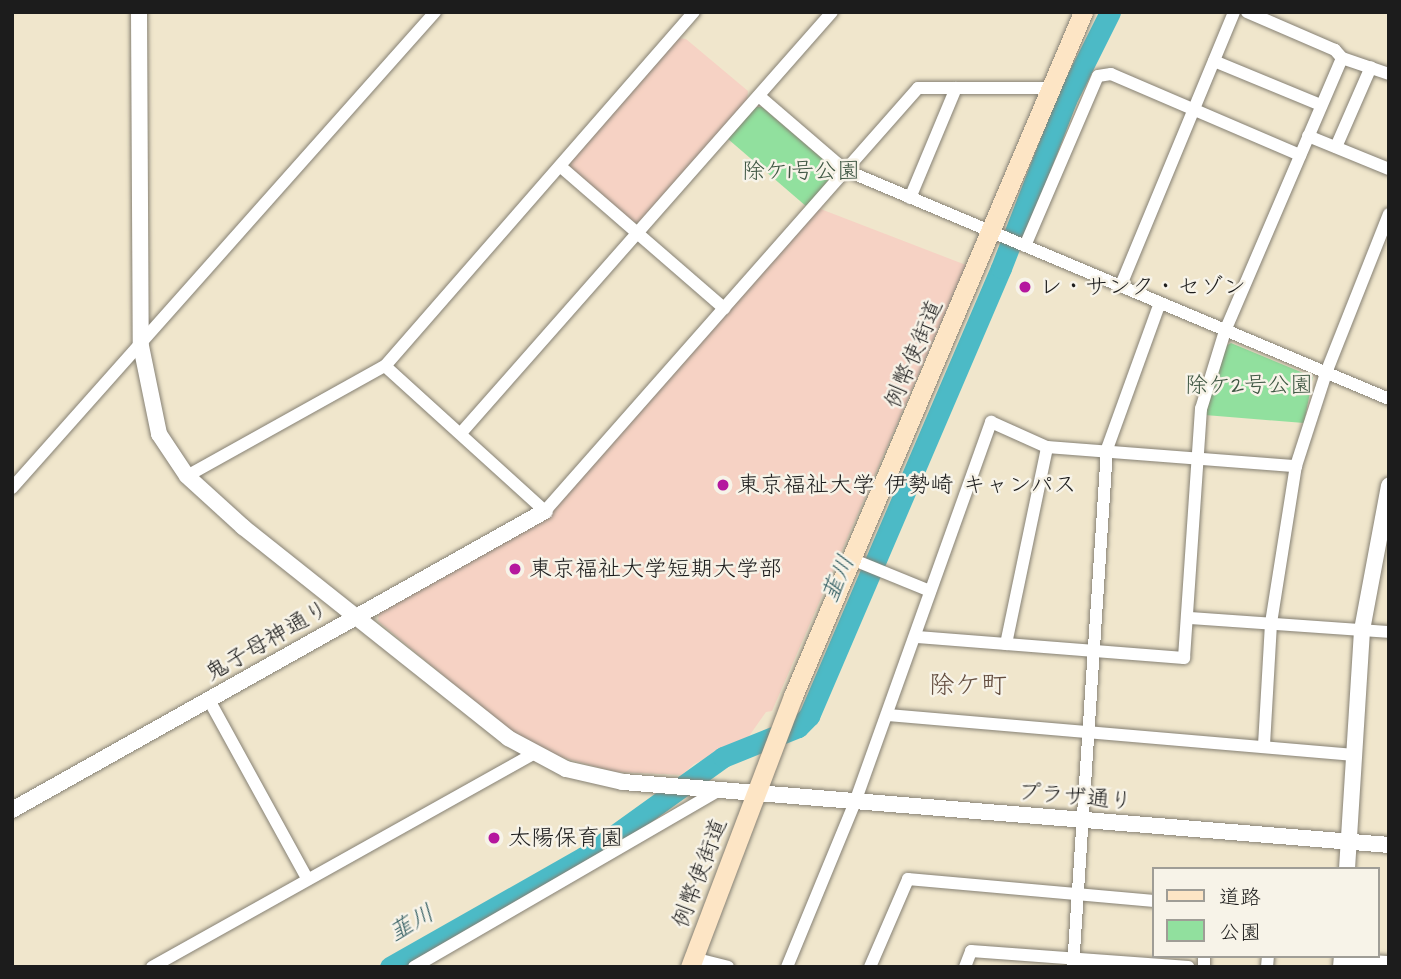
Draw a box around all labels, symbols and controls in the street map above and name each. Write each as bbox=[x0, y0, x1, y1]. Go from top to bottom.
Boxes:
park label: 除ケ1号公園 bbox=[742, 157, 860, 185]
place label: レ・サンク・セゾン bbox=[1039, 273, 1246, 301]
marker: レ・サンク・セゾン bbox=[1017, 279, 1033, 295]
street label: 例幣使街道 bbox=[879, 296, 949, 412]
park label: 除ケ2号公園 bbox=[1185, 371, 1313, 399]
place label: 東京福祉大学 伊勢崎 キャンパス bbox=[737, 471, 1077, 499]
marker: 東京福祉大学 伊勢崎 キャンパス bbox=[715, 477, 731, 493]
water label: 韮川 bbox=[816, 551, 862, 607]
place label: 東京福祉大学短期大学部 bbox=[529, 555, 782, 583]
marker: 東京福祉大学短期大学部 bbox=[507, 561, 523, 577]
street label: 鬼子母神通り bbox=[200, 595, 334, 687]
district label: 除ケ町 bbox=[929, 670, 1007, 702]
street label: プラザ通り bbox=[1017, 778, 1133, 816]
street label: 例幣使街道 bbox=[667, 814, 733, 932]
place label: 太陽保育園 bbox=[508, 824, 623, 852]
marker: 太陽保育園 bbox=[486, 830, 502, 846]
legend bbox=[1152, 867, 1380, 958]
text: 道路 bbox=[1219, 883, 1261, 912]
water label: 韮川 bbox=[384, 900, 440, 948]
text: 公園 bbox=[1219, 918, 1261, 947]

